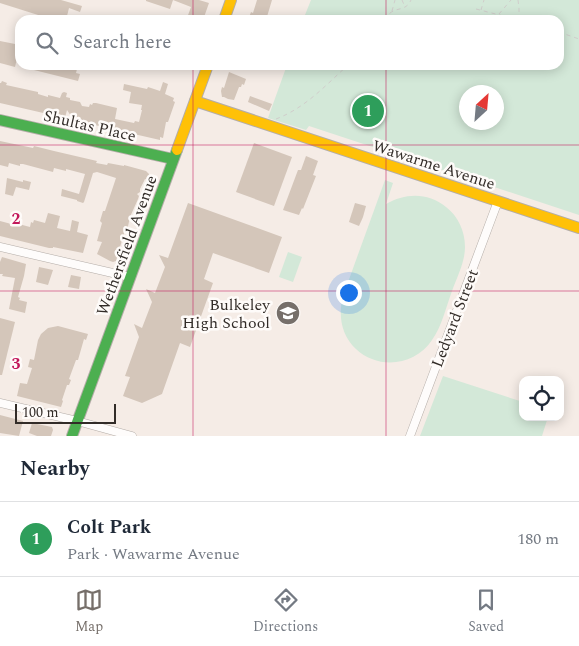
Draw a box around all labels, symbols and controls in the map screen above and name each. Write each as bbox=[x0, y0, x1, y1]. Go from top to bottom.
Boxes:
search box bbox=[15, 15, 564, 70]
text: Search here bbox=[73, 28, 172, 57]
icon: search bbox=[33, 29, 61, 57]
north arrow bbox=[459, 85, 504, 130]
pin: 1 bbox=[352, 92, 384, 130]
street label: Shultas Place bbox=[41, 104, 138, 148]
street label: Wawarme Avenue bbox=[369, 134, 498, 196]
street label: Wethersfield Avenue bbox=[90, 172, 163, 319]
text: 2 bbox=[12, 207, 21, 231]
street label: Ledyard Street bbox=[425, 265, 485, 371]
your location bbox=[336, 280, 362, 306]
place label: Bulkeley High School bbox=[182, 293, 271, 335]
school or university icon: Bulkeley High School bbox=[275, 300, 301, 326]
text: 3 bbox=[12, 352, 21, 376]
map controls bbox=[519, 376, 564, 421]
button: locate bbox=[519, 376, 564, 421]
scale bar bbox=[15, 401, 116, 424]
text: 100 m bbox=[22, 402, 59, 423]
text: Nearby bbox=[20, 453, 90, 485]
text: Colt Park bbox=[67, 513, 151, 542]
text: 1 bbox=[32, 527, 40, 551]
text: 180 m bbox=[517, 527, 559, 551]
text: Park · Wawarme Avenue bbox=[67, 542, 240, 566]
tab: Map bbox=[75, 586, 103, 637]
tab: Directions bbox=[253, 586, 318, 637]
tab: Saved bbox=[468, 586, 504, 637]

